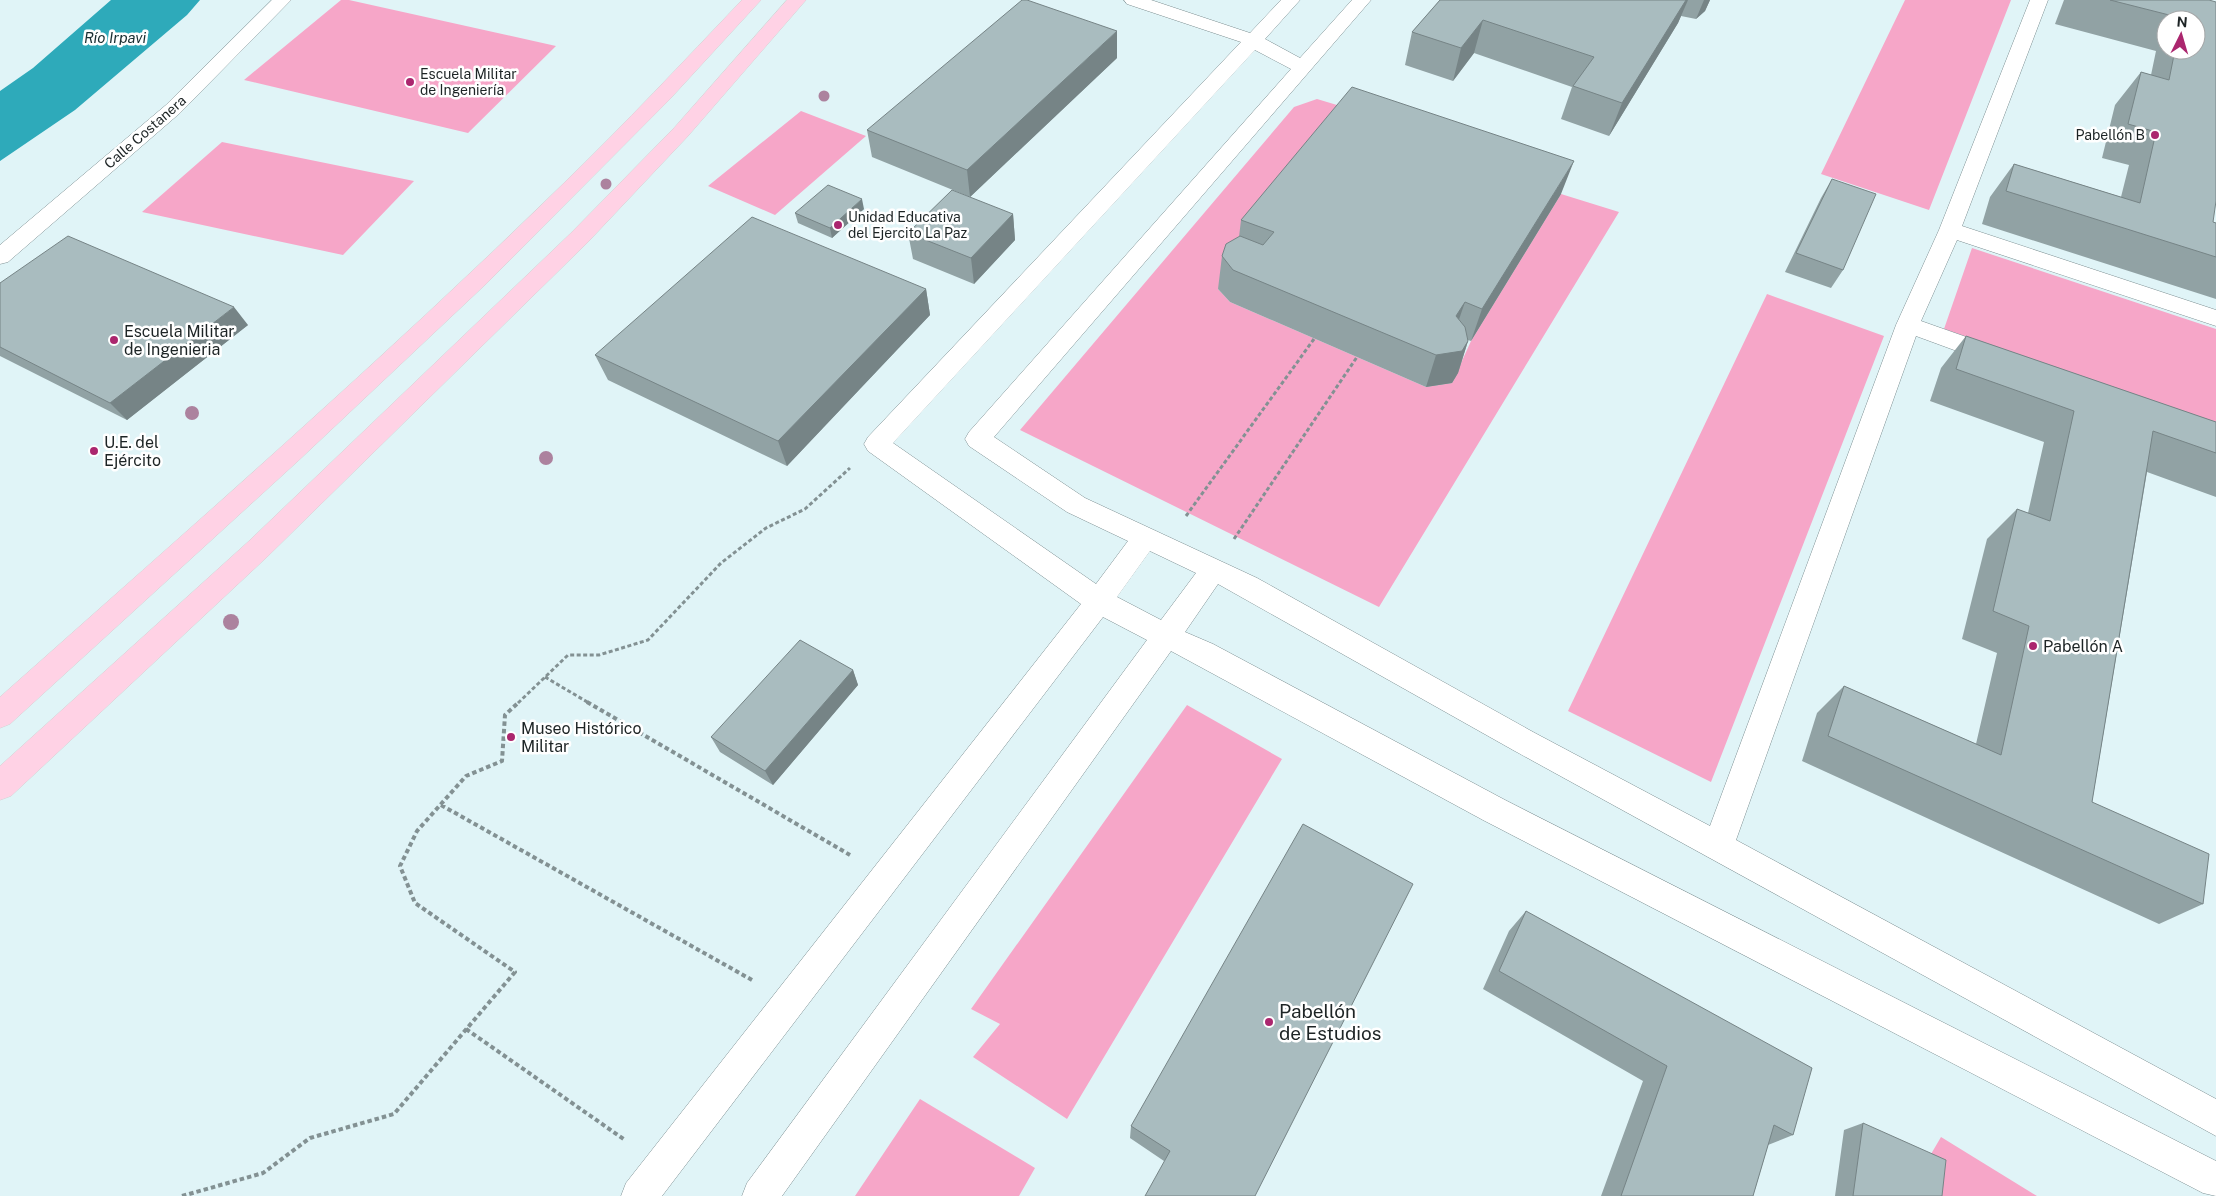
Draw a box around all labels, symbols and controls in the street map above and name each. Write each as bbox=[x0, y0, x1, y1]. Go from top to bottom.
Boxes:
north arrow bbox=[2156, 10, 2206, 60]
text: N bbox=[2176, 14, 2188, 30]
water label: Río Irpavi bbox=[84, 29, 146, 46]
place label: Escuela Militar de Ingeniería bbox=[420, 66, 517, 98]
marker: Escuela Militar de Ingeniería bbox=[404, 76, 416, 88]
street label: Calle Costanera bbox=[101, 92, 189, 172]
place label: Pabellón B bbox=[2075, 127, 2145, 143]
marker: Pabellón B bbox=[2149, 129, 2161, 141]
place label: Unidad Educativa del Ejercito La Paz bbox=[848, 209, 968, 241]
marker: Unidad Educativa del Ejercito La Paz bbox=[832, 219, 844, 231]
place label: Escuela Militar de Ingenieria bbox=[124, 322, 235, 359]
marker: Escuela Militar de Ingenieria bbox=[108, 334, 120, 346]
place label: U.E. del Ejército bbox=[104, 433, 161, 470]
marker: U.E. del Ejército bbox=[88, 445, 100, 457]
place label: Pabellón A bbox=[2043, 637, 2123, 656]
marker: Pabellón A bbox=[2027, 640, 2039, 652]
place label: Museo Histórico Militar bbox=[521, 719, 642, 756]
marker: Museo Histórico Militar bbox=[505, 731, 517, 743]
place label: Pabellón de Estudios bbox=[1279, 1000, 1381, 1044]
marker: Pabellón de Estudios bbox=[1263, 1016, 1275, 1028]

